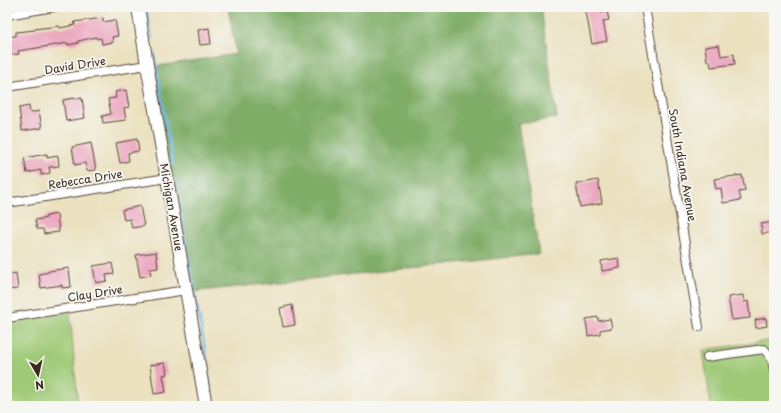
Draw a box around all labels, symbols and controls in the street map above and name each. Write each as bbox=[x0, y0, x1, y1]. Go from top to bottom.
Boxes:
street label: David Drive bbox=[43, 52, 107, 78]
street label: South Indiana Avenue bbox=[665, 107, 701, 223]
street label: Michigan Avenue bbox=[156, 162, 188, 253]
street label: Rebecca Drive bbox=[47, 165, 123, 193]
street label: Clay Drive bbox=[66, 280, 124, 306]
north arrow bbox=[18, 355, 58, 395]
text: N bbox=[34, 376, 45, 394]

